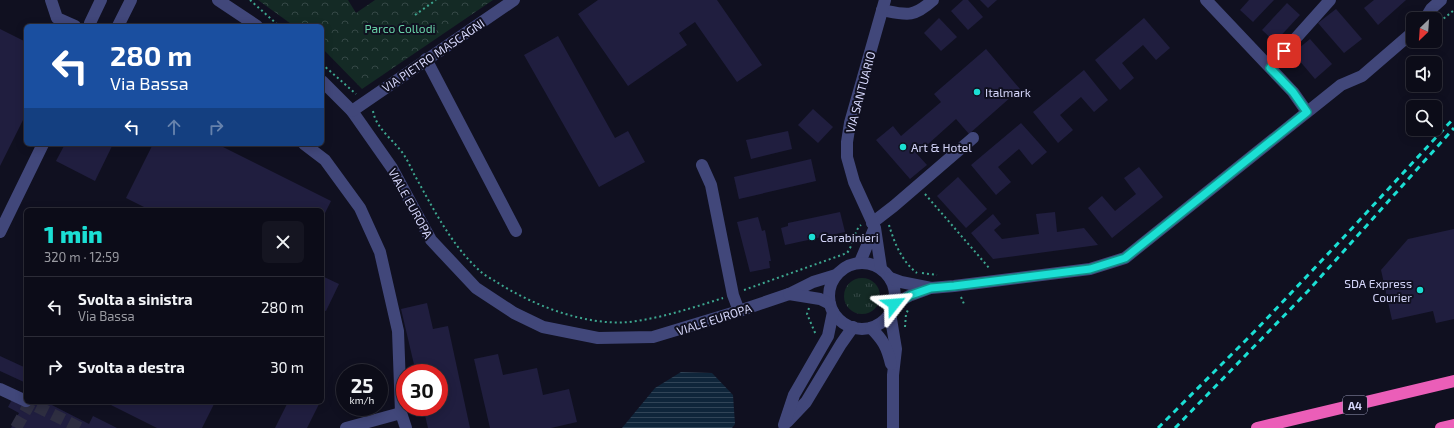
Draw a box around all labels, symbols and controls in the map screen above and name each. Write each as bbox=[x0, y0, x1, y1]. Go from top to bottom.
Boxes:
north arrow bbox=[1406, 12, 1442, 48]
map controls bbox=[1406, 12, 1442, 136]
street label: VIA PIETRO MASCAGNI bbox=[379, 16, 487, 94]
park label: Parco Collodi bbox=[365, 21, 436, 35]
pin bbox=[1267, 34, 1301, 68]
text: 280 m bbox=[110, 38, 192, 72]
icon: left bbox=[44, 40, 96, 92]
icon: arrive bbox=[1273, 40, 1295, 62]
street label: VIA SANTUARIO bbox=[842, 50, 878, 134]
button: sound bbox=[1406, 56, 1442, 92]
text: Via Bassa bbox=[110, 72, 189, 94]
place label: Italmark bbox=[985, 85, 1031, 99]
marker: Italmark bbox=[972, 87, 982, 97]
button: search bbox=[1406, 100, 1442, 136]
icon: left bbox=[121, 116, 143, 138]
icon: ahead bbox=[163, 116, 185, 138]
icon: right bbox=[205, 116, 227, 138]
place label: Art & Hotel bbox=[911, 140, 972, 154]
marker: Art & Hotel bbox=[898, 142, 908, 152]
street label: VIALE EUROPA bbox=[386, 166, 436, 241]
text: 1 min bbox=[44, 219, 103, 248]
button: close bbox=[262, 221, 304, 263]
place label: Carabinieri bbox=[820, 230, 879, 244]
marker: Carabinieri bbox=[807, 232, 817, 242]
text: 320 m · 12:59 bbox=[44, 249, 119, 265]
place label: SDA Express Courier bbox=[1344, 276, 1412, 304]
position arrow bbox=[873, 283, 915, 325]
marker: SDA Express Courier bbox=[1415, 285, 1425, 295]
text: Svolta a sinistra bbox=[78, 290, 193, 308]
icon: left bbox=[44, 296, 66, 318]
text: 280 m bbox=[261, 298, 304, 316]
street label: VIALE EUROPA bbox=[675, 300, 754, 338]
text: Via Bassa bbox=[78, 308, 135, 324]
icon: right bbox=[44, 356, 66, 378]
text: Svolta a destra bbox=[78, 358, 185, 376]
text: 30 m bbox=[270, 358, 304, 376]
speed limit sign: 30 bbox=[396, 364, 448, 416]
text: 25 bbox=[351, 373, 373, 397]
text: km/h bbox=[350, 394, 374, 406]
road number: A4 bbox=[1343, 396, 1367, 414]

